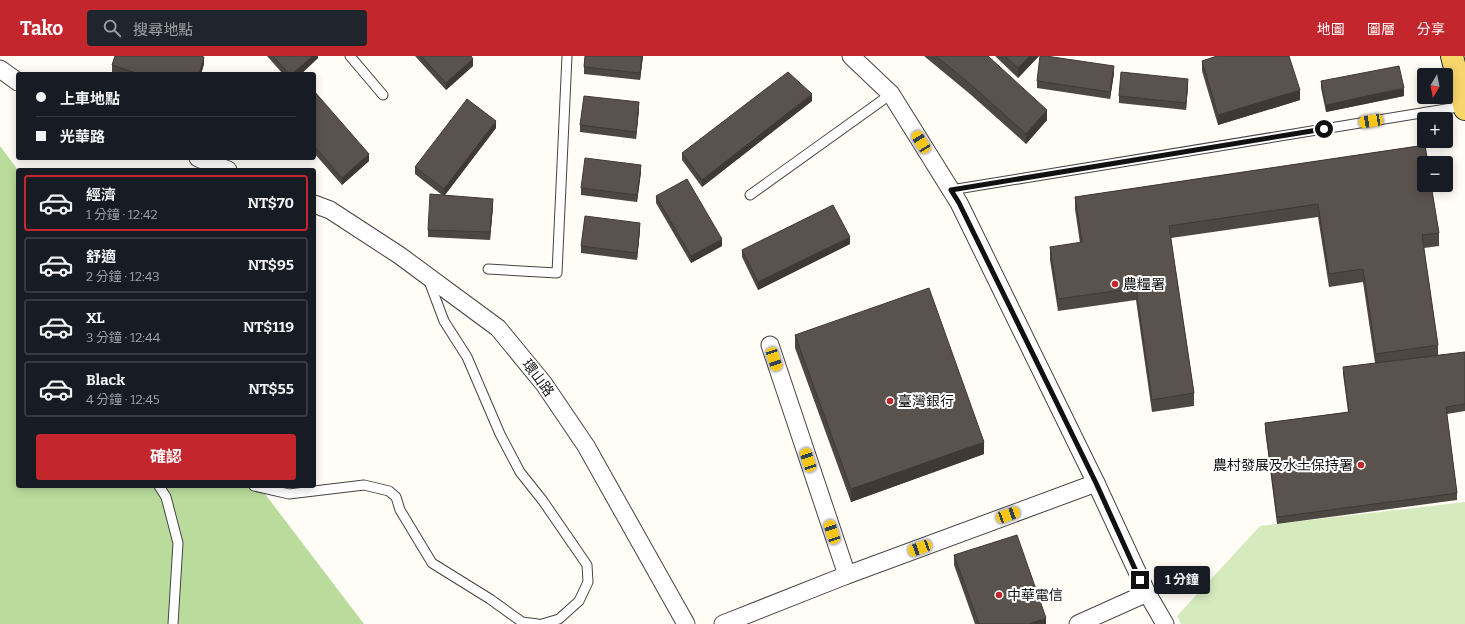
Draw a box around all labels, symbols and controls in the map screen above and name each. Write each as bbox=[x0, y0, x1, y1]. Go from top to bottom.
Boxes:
search box bbox=[87, 10, 367, 46]
text: Tako bbox=[20, 17, 63, 40]
icon: search bbox=[101, 17, 123, 39]
text: 搜尋地點 bbox=[133, 21, 193, 39]
text: 地圖 bbox=[1317, 21, 1345, 38]
text: 圖層 bbox=[1367, 21, 1395, 38]
text: 分享 bbox=[1417, 21, 1445, 38]
north arrow bbox=[1417, 68, 1453, 104]
map controls bbox=[1417, 68, 1453, 192]
text: 上車地點 bbox=[60, 90, 120, 108]
button: + bbox=[1417, 112, 1453, 148]
car bbox=[1358, 113, 1384, 129]
route start bbox=[1315, 120, 1333, 138]
text: 光華路 bbox=[60, 128, 105, 146]
car bbox=[910, 129, 932, 155]
button: − bbox=[1417, 156, 1453, 192]
icon: car bbox=[38, 185, 74, 221]
text: 經濟 bbox=[86, 186, 116, 204]
text: NT$70 bbox=[248, 194, 294, 212]
text: 1 分鐘 · 12:42 bbox=[86, 207, 158, 222]
icon: car bbox=[38, 247, 74, 283]
text: 舒適 bbox=[86, 248, 116, 266]
text: NT$95 bbox=[248, 256, 294, 274]
text: 2 分鐘 · 12:43 bbox=[86, 269, 160, 284]
place label: 農糧署 bbox=[1123, 276, 1165, 293]
marker: 農糧署 bbox=[1110, 279, 1120, 289]
icon: car bbox=[38, 309, 74, 345]
text: XL bbox=[86, 309, 105, 327]
text: NT$119 bbox=[243, 318, 294, 336]
text: 3 分鐘 · 12:44 bbox=[86, 330, 160, 345]
car bbox=[765, 346, 783, 372]
street label: 環山路 bbox=[519, 356, 557, 400]
icon: car bbox=[38, 371, 74, 407]
text: Black bbox=[86, 371, 125, 389]
text: NT$55 bbox=[248, 380, 294, 398]
text: 4 分鐘 · 12:45 bbox=[86, 392, 160, 407]
place label: 臺灣銀行 bbox=[898, 393, 954, 410]
marker: 臺灣銀行 bbox=[885, 396, 895, 406]
button: 確認 bbox=[36, 434, 296, 480]
car bbox=[799, 447, 817, 473]
place label: 農村發展及水土保持署 bbox=[1213, 457, 1353, 474]
marker: 農村發展及水土保持署 bbox=[1356, 460, 1366, 470]
car bbox=[995, 505, 1021, 525]
car bbox=[823, 519, 841, 545]
car bbox=[907, 538, 933, 558]
callout: 1 分鐘 bbox=[1154, 566, 1210, 594]
route end bbox=[1131, 571, 1149, 589]
text: 1 分鐘 bbox=[1165, 572, 1199, 587]
place label: 中華電信 bbox=[1007, 587, 1063, 604]
marker: 中華電信 bbox=[994, 590, 1004, 600]

